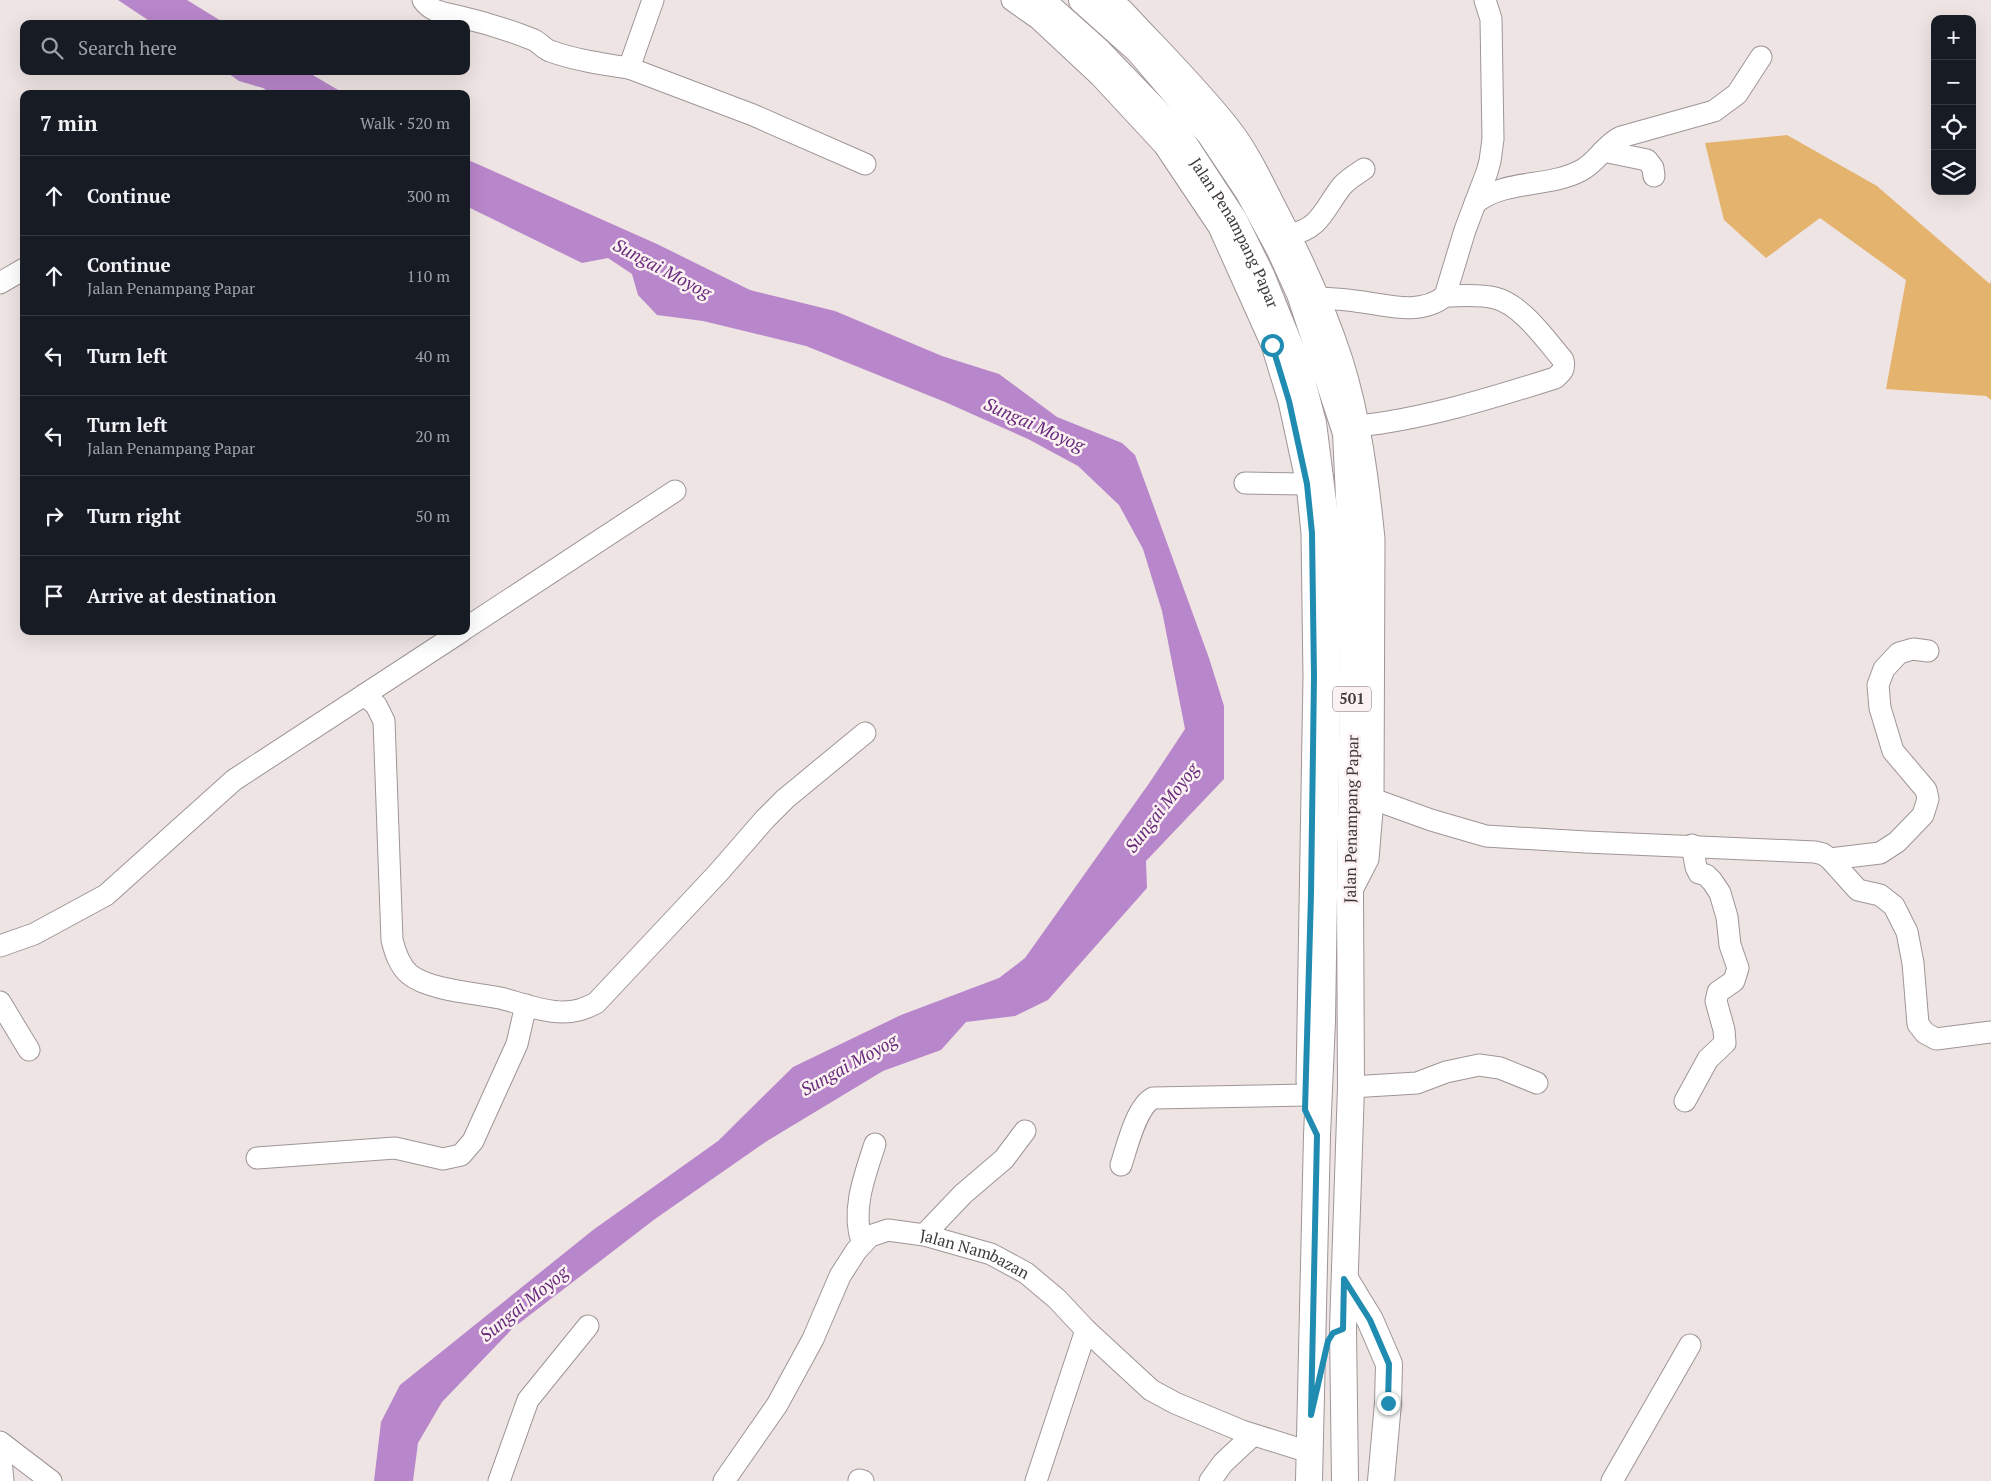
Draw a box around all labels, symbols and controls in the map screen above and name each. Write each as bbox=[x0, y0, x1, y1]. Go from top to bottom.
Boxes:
map controls bbox=[1931, 15, 1976, 195]
button: + bbox=[1931, 15, 1976, 60]
search box bbox=[20, 20, 470, 75]
icon: search bbox=[38, 34, 66, 62]
text: Search here bbox=[78, 35, 177, 60]
button: − bbox=[1931, 60, 1976, 105]
button: locate bbox=[1931, 105, 1976, 150]
text: 7 min bbox=[40, 109, 97, 137]
text: Walk · 520 m bbox=[360, 112, 450, 134]
button: layers bbox=[1931, 150, 1976, 195]
street label: Jalan Penampang Papar bbox=[1185, 153, 1285, 312]
icon: ahead bbox=[40, 182, 68, 210]
text: Continue bbox=[87, 183, 171, 208]
text: 300 m bbox=[407, 185, 450, 207]
water label: Sungai Moyog bbox=[609, 232, 717, 305]
text: Continue bbox=[87, 252, 171, 277]
icon: ahead bbox=[40, 262, 68, 290]
text: 110 m bbox=[407, 265, 450, 287]
text: Jalan Penampang Papar bbox=[87, 277, 255, 299]
route start bbox=[1261, 334, 1284, 357]
icon: left bbox=[40, 342, 68, 370]
text: Turn left bbox=[87, 343, 168, 368]
text: 40 m bbox=[415, 345, 450, 367]
water label: Sungai Moyog bbox=[980, 391, 1089, 457]
text: Turn left bbox=[87, 412, 168, 437]
icon: left bbox=[40, 422, 68, 450]
text: 20 m bbox=[415, 425, 450, 447]
text: Jalan Penampang Papar bbox=[87, 437, 255, 459]
icon: right bbox=[40, 502, 68, 530]
text: Turn right bbox=[87, 503, 181, 528]
text: 50 m bbox=[415, 505, 450, 527]
icon: arrive bbox=[40, 582, 68, 610]
text: Arrive at destination bbox=[87, 583, 276, 608]
road number: 501 bbox=[1333, 686, 1371, 712]
street label: Jalan Penampang Papar bbox=[1339, 734, 1363, 903]
water label: Sungai Moyog bbox=[1119, 757, 1205, 857]
water label: Sungai Moyog bbox=[796, 1027, 902, 1101]
street label: Jalan Nambazan bbox=[919, 1224, 1034, 1284]
water label: Sungai Moyog bbox=[474, 1259, 574, 1346]
route end bbox=[1377, 1392, 1400, 1415]

